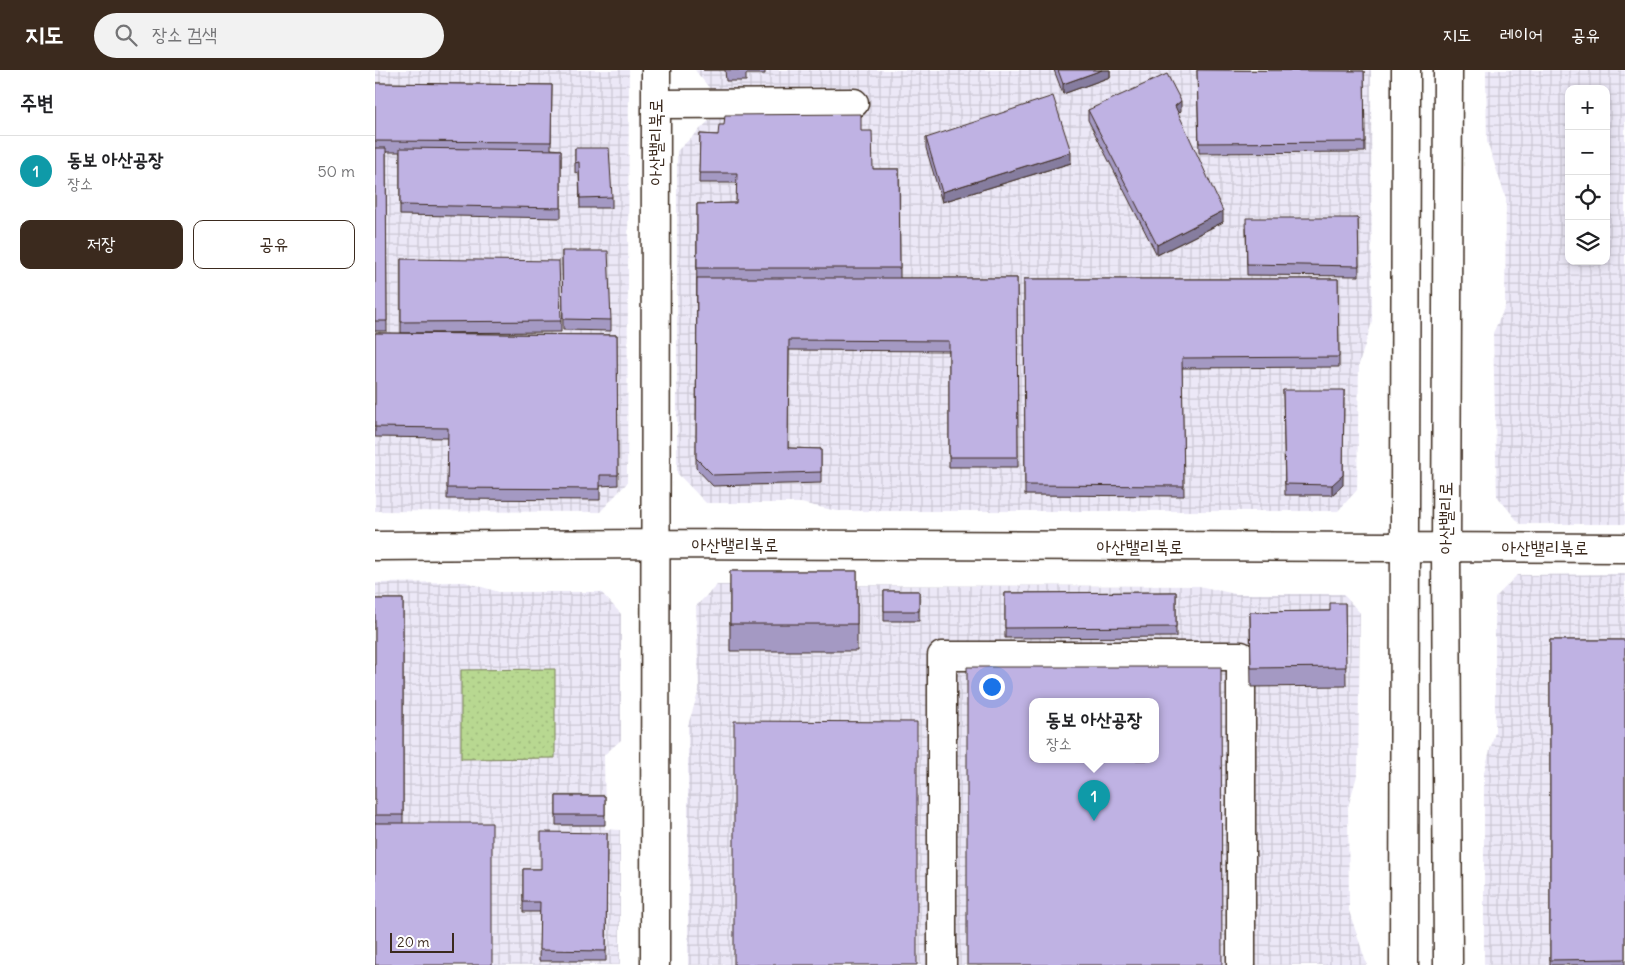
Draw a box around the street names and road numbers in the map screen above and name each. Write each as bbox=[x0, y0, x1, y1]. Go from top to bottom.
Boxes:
street label: 아산밸리북로 bbox=[644, 99, 667, 185]
street label: 아산밸리로 bbox=[1434, 482, 1457, 554]
street label: 아산밸리북로 bbox=[692, 533, 778, 556]
street label: 아산밸리북로 bbox=[1097, 535, 1183, 558]
street label: 아산밸리북로 bbox=[1502, 536, 1588, 559]

